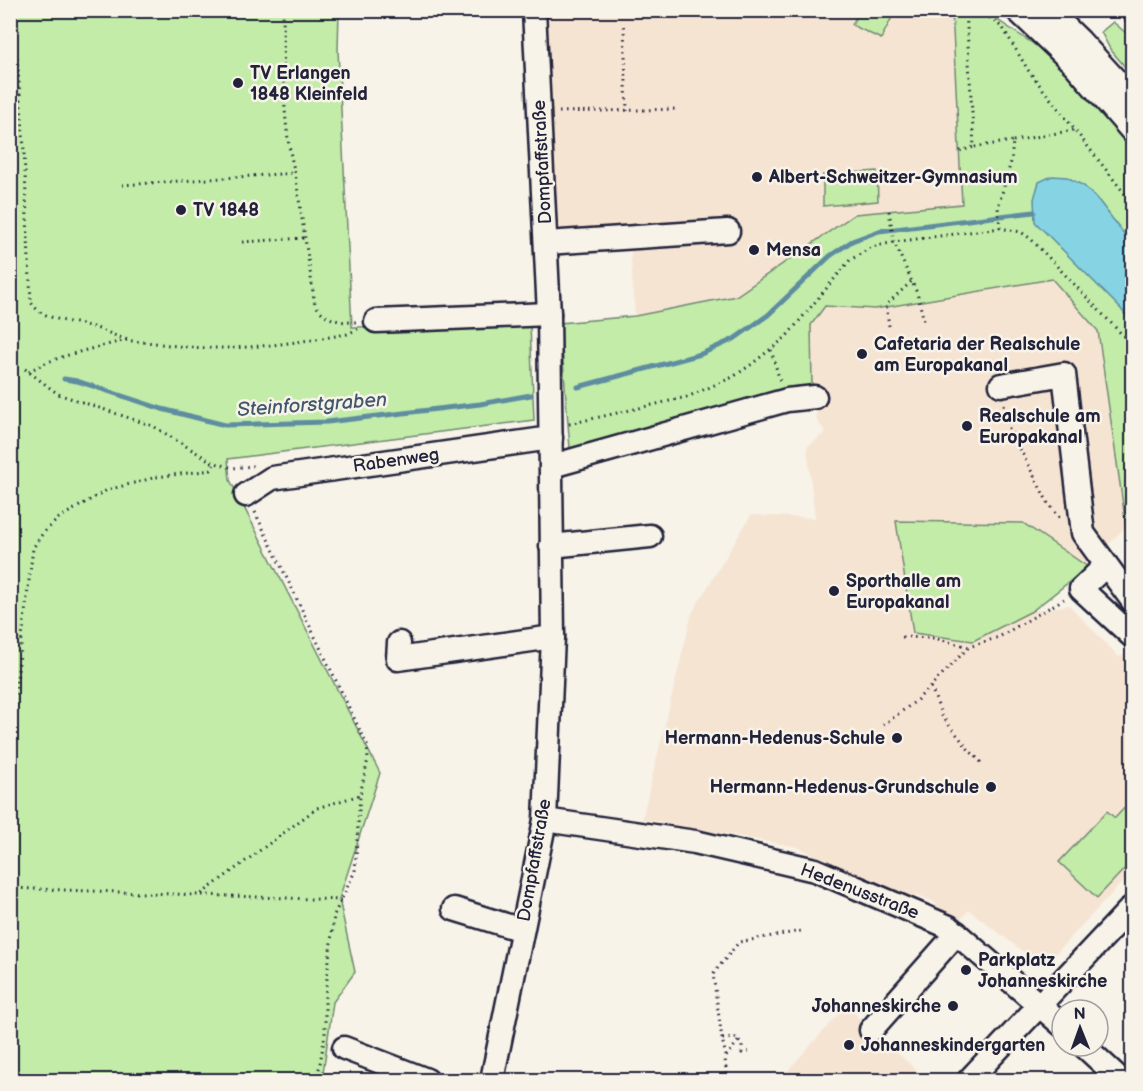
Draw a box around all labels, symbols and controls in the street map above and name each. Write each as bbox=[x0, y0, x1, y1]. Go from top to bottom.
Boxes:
place label: TV Erlangen 1848 Kleinfeld bbox=[250, 63, 368, 105]
marker: TV Erlangen 1848 Kleinfeld bbox=[231, 76, 245, 90]
street label: Dompfaffstraße bbox=[529, 99, 556, 225]
place label: Albert-Schweitzer-Gymnasium bbox=[768, 167, 1018, 188]
marker: Albert-Schweitzer-Gymnasium bbox=[750, 170, 764, 184]
place label: TV 1848 bbox=[193, 200, 259, 221]
marker: TV 1848 bbox=[174, 203, 188, 217]
place label: Mensa bbox=[766, 240, 821, 261]
marker: Mensa bbox=[747, 243, 761, 257]
place label: Cafetaria der Realschule am Europakanal bbox=[874, 334, 1080, 376]
marker: Cafetaria der Realschule am Europakanal bbox=[855, 347, 869, 361]
water label: Steinforstgraben bbox=[236, 388, 388, 422]
place label: Realschule am Europakanal bbox=[979, 406, 1101, 448]
marker: Realschule am Europakanal bbox=[960, 419, 974, 433]
street label: Rabenweg bbox=[352, 444, 441, 477]
place label: Sporthalle am Europakanal bbox=[846, 571, 961, 613]
marker: Sporthalle am Europakanal bbox=[827, 584, 841, 598]
place label: Hermann-Hedenus-Schule bbox=[665, 728, 885, 749]
marker: Hermann-Hedenus-Schule bbox=[890, 731, 904, 745]
place label: Hermann-Hedenus-Grundschule bbox=[710, 777, 979, 798]
marker: Hermann-Hedenus-Grundschule bbox=[984, 780, 998, 794]
street label: Dompfaffstraße bbox=[513, 797, 556, 923]
street label: Hedenusstraße bbox=[798, 859, 922, 924]
place label: Parkplatz Johanneskirche bbox=[978, 950, 1107, 992]
marker: Parkplatz Johanneskirche bbox=[959, 963, 973, 977]
place label: Johanneskirche bbox=[812, 996, 941, 1017]
north arrow bbox=[1050, 998, 1110, 1058]
marker: Johanneskirche bbox=[946, 999, 960, 1013]
text: N bbox=[1074, 1005, 1086, 1024]
place label: Johanneskindergarten bbox=[861, 1035, 1045, 1056]
marker: Johanneskindergarten bbox=[842, 1038, 856, 1052]

